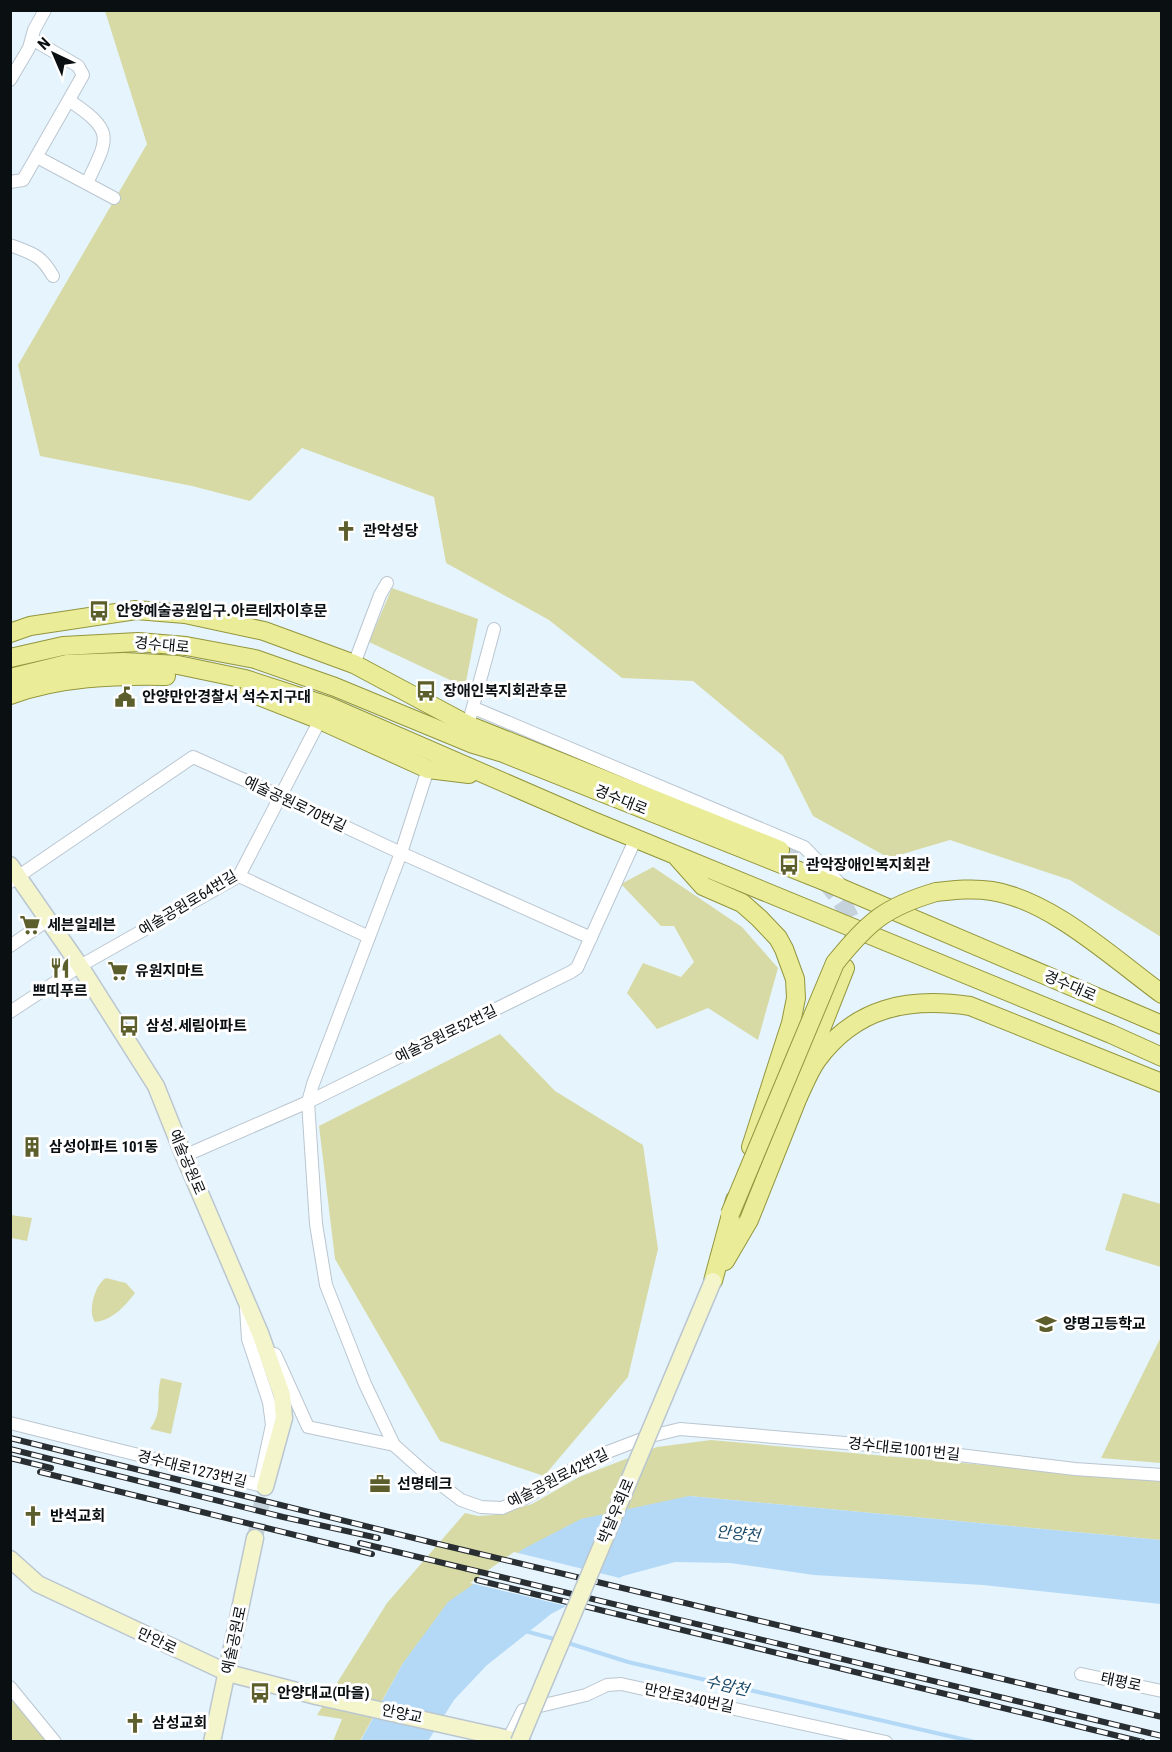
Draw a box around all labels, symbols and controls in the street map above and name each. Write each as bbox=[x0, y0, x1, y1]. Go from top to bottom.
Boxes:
north arrow bbox=[24, 24, 84, 84]
text: N bbox=[34, 33, 54, 54]
church icon: 관악성당 bbox=[334, 519, 358, 543]
place label: 관악성당 bbox=[363, 522, 418, 540]
bus stop icon: 안양예술공원입구.아르테자이후문 bbox=[87, 599, 111, 623]
place label: 안양예술공원입구.아르테자이후문 bbox=[116, 602, 328, 620]
street label: 경수대로 bbox=[134, 634, 190, 656]
bus stop icon: 장애인복지회관후문 bbox=[414, 679, 438, 703]
place label: 장애인복지회관후문 bbox=[443, 682, 567, 700]
public building icon: 안양만안경찰서 석수지구대 bbox=[113, 685, 137, 709]
place label: 안양만안경찰서 석수지구대 bbox=[142, 688, 311, 706]
street label: 예술공원로70번길 bbox=[241, 772, 349, 836]
street label: 경수대로 bbox=[592, 781, 650, 819]
bus stop icon: 관악장애인복지회관 bbox=[777, 853, 801, 877]
place label: 관악장애인복지회관 bbox=[806, 856, 930, 874]
street label: 예술공원로64번길 bbox=[136, 867, 240, 939]
supermarket icon: 세븐일레븐 bbox=[18, 913, 42, 937]
place label: 세븐일레븐 bbox=[47, 916, 116, 934]
restaurant icon: 쁘띠푸르 bbox=[48, 956, 72, 980]
supermarket icon: 유원지마트 bbox=[106, 959, 130, 983]
place label: 유원지마트 bbox=[135, 962, 204, 980]
street label: 경수대로 bbox=[1041, 967, 1099, 1005]
place label: 쁘띠푸르 bbox=[32, 982, 88, 1000]
street label: 예술공원로52번길 bbox=[392, 1001, 500, 1067]
bus stop icon: 삼성.세림아파트 bbox=[117, 1014, 141, 1038]
place label: 삼성.세림아파트 bbox=[146, 1017, 247, 1035]
street label: 예술공원로 bbox=[165, 1127, 209, 1197]
building icon: 삼성아파트 101동 bbox=[20, 1135, 44, 1159]
place label: 삼성아파트 101동 bbox=[49, 1138, 158, 1156]
school or university icon: 양명고등학교 bbox=[1034, 1312, 1058, 1336]
place label: 양명고등학교 bbox=[1063, 1315, 1146, 1333]
street label: 경수대로1001번길 bbox=[847, 1434, 961, 1464]
street label: 예술공원로42번길 bbox=[504, 1445, 612, 1511]
street label: 경수대로1273번길 bbox=[135, 1447, 249, 1491]
office icon: 선명테크 bbox=[368, 1472, 392, 1496]
place label: 선명테크 bbox=[397, 1475, 452, 1493]
street label: 박달우회로 bbox=[594, 1476, 638, 1546]
church icon: 반석교회 bbox=[21, 1504, 45, 1528]
place label: 반석교회 bbox=[50, 1507, 105, 1525]
water label: 안양천 bbox=[715, 1522, 763, 1545]
street label: 예술공원로 bbox=[218, 1604, 250, 1676]
street label: 만안로 bbox=[134, 1624, 180, 1658]
street label: 태평로 bbox=[1099, 1669, 1143, 1695]
water label: 수암천 bbox=[703, 1671, 753, 1700]
street label: 만안로340번길 bbox=[643, 1680, 735, 1716]
bus stop icon: 안양대교(마을) bbox=[248, 1681, 272, 1705]
place label: 안양대교(마을) bbox=[277, 1684, 370, 1702]
street label: 안양교 bbox=[380, 1701, 424, 1727]
church icon: 삼성교회 bbox=[123, 1711, 147, 1735]
place label: 삼성교회 bbox=[152, 1714, 207, 1732]

